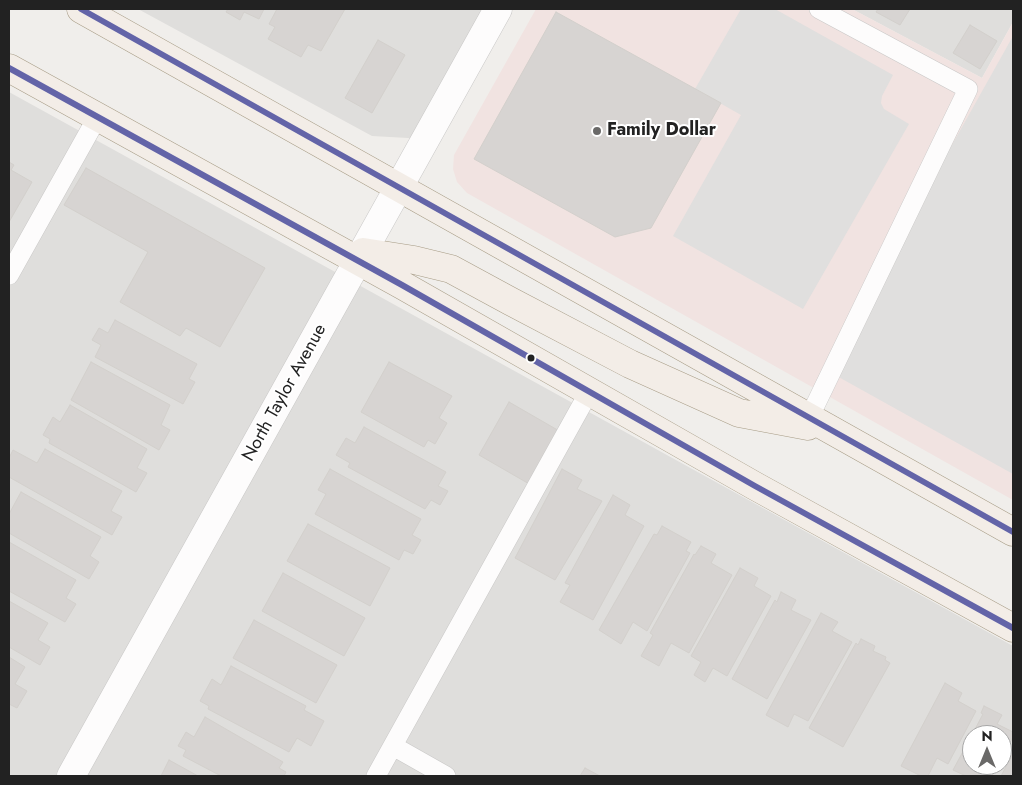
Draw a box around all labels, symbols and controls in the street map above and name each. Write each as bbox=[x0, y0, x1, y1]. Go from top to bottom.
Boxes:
place label: Family Dollar bbox=[607, 120, 716, 142]
marker: Family Dollar bbox=[591, 125, 603, 137]
street label: North Taylor Avenue bbox=[238, 321, 332, 465]
unlabelled marker bbox=[526, 353, 536, 363]
north arrow bbox=[962, 725, 1012, 775]
text: N bbox=[981, 726, 993, 746]

